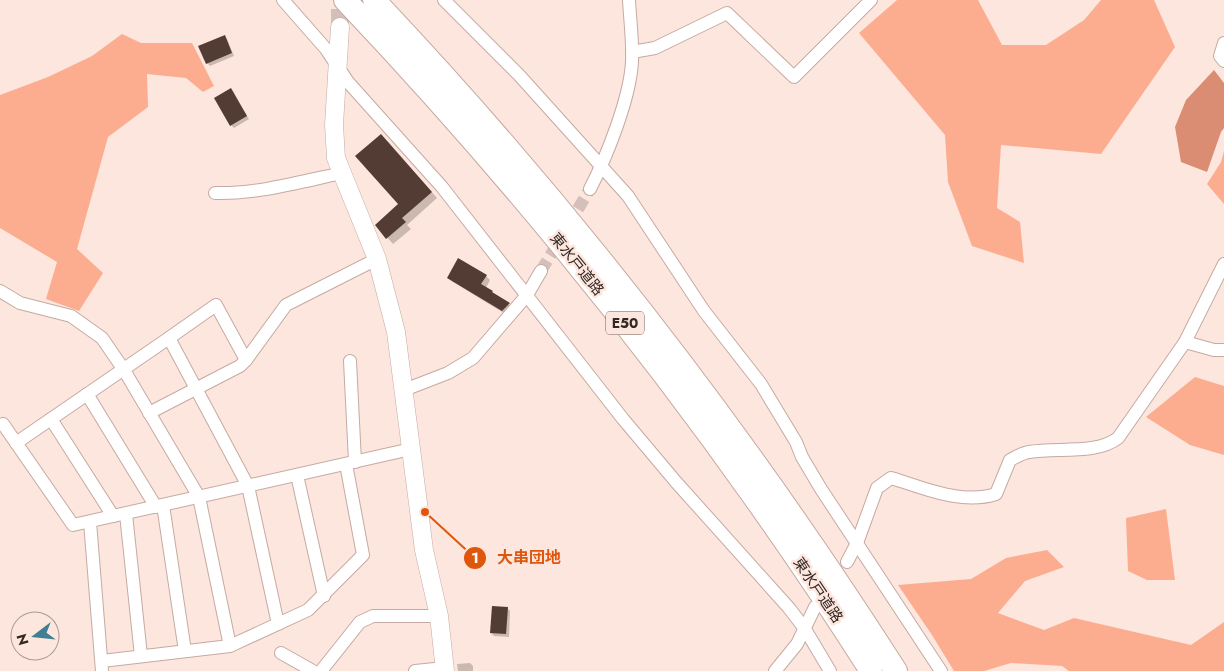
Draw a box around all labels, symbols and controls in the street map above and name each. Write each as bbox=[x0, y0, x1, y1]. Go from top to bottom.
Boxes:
street label: 東水戸道路 bbox=[545, 228, 609, 300]
road number: E50 bbox=[606, 312, 644, 334]
callout: 大串団地 bbox=[462, 542, 571, 573]
text: 大串団地 bbox=[497, 546, 561, 569]
text: 1 bbox=[471, 547, 479, 569]
street label: 東水戸道路 bbox=[788, 553, 848, 627]
north arrow bbox=[10, 611, 60, 661]
text: N bbox=[11, 631, 34, 648]

